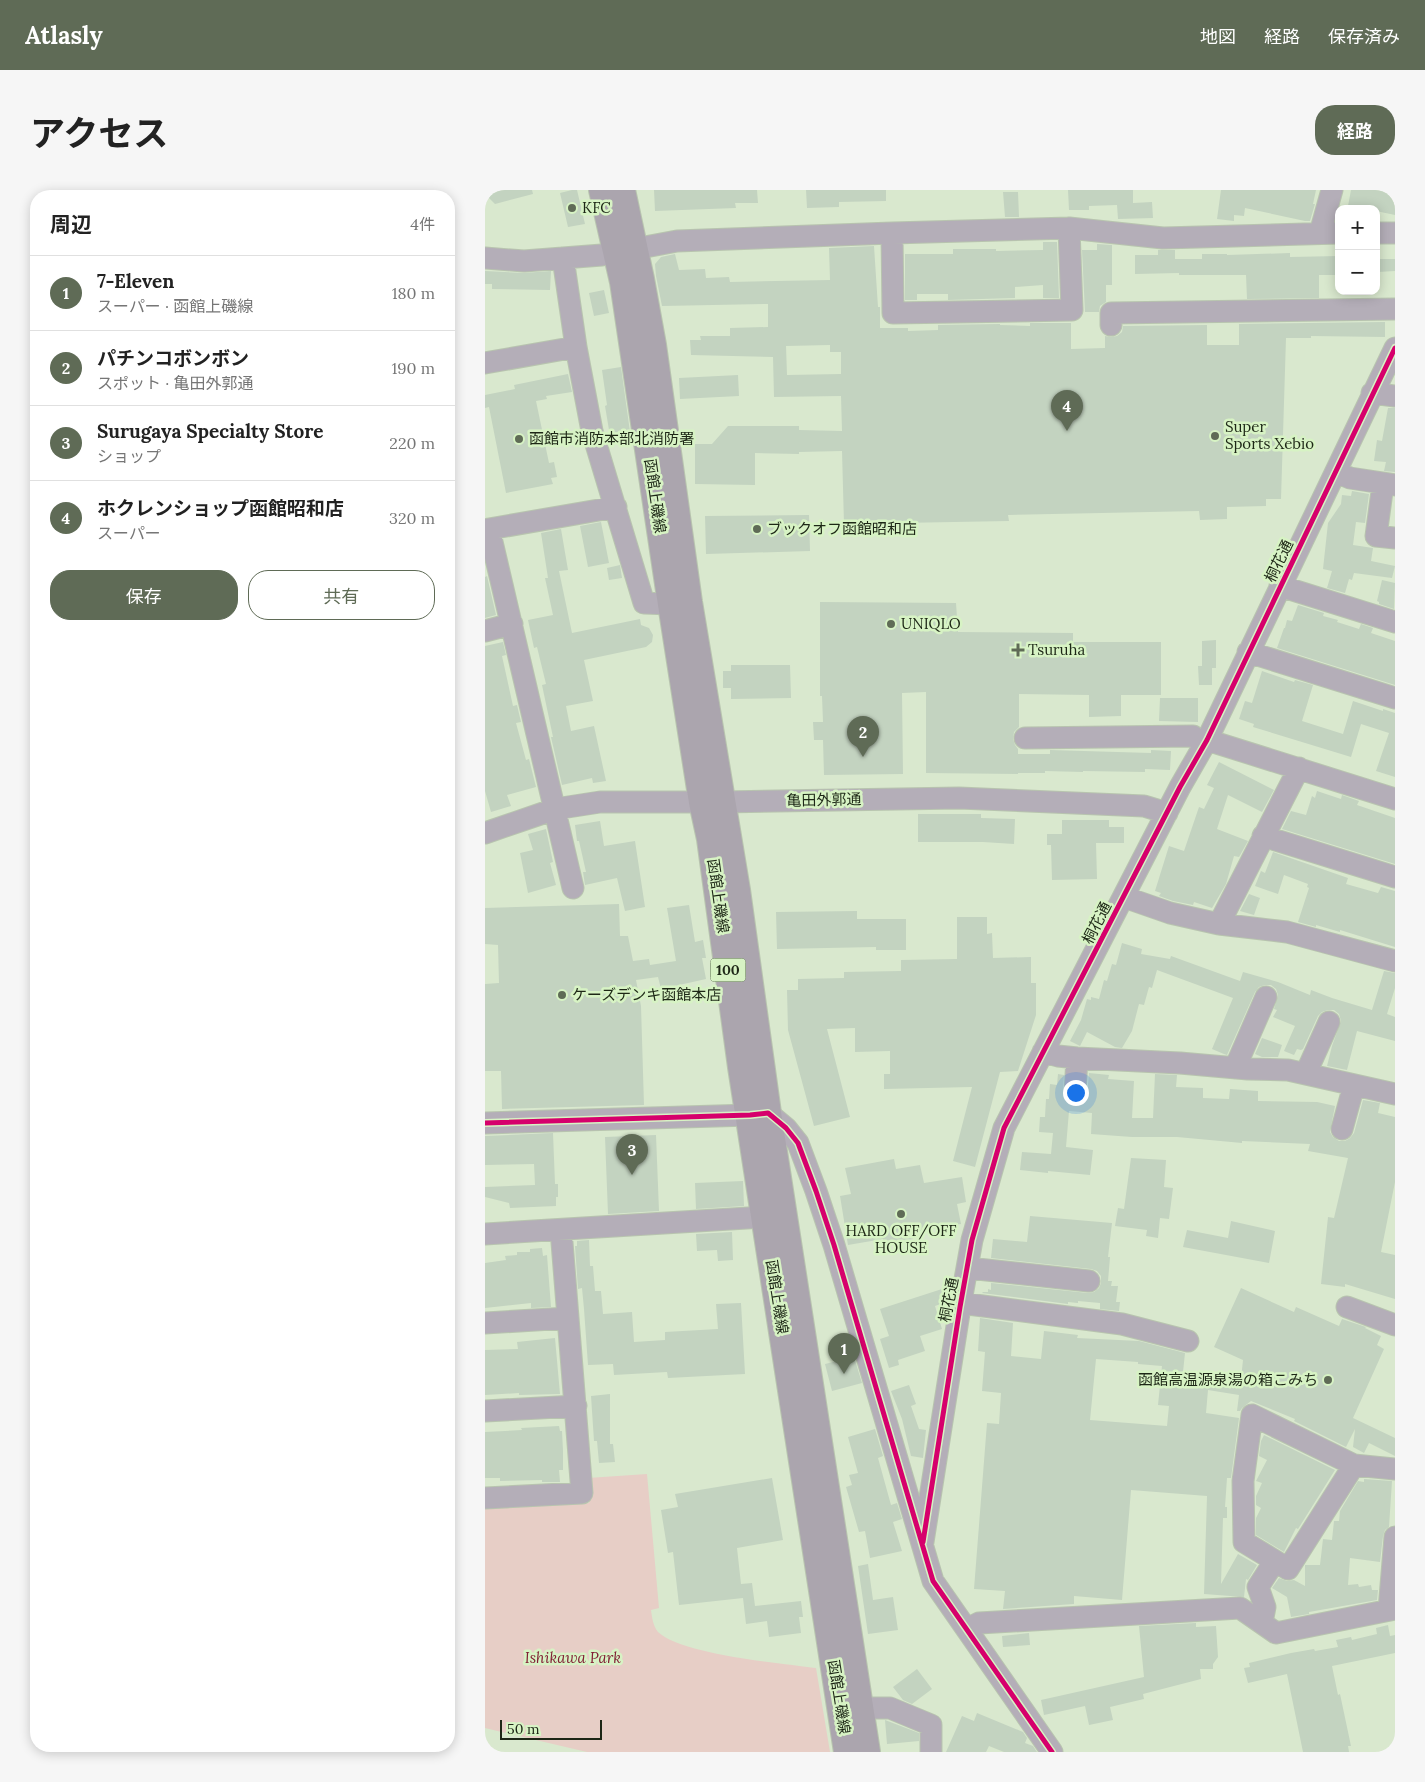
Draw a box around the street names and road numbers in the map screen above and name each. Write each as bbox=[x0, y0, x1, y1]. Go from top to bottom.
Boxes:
street label: 函館上磯線 bbox=[641, 457, 670, 534]
street label: 桐花通 bbox=[1260, 536, 1297, 585]
street label: 亀田外郭通 bbox=[786, 789, 862, 810]
street label: 函館上磯線 bbox=[704, 857, 733, 934]
street label: 桐花通 bbox=[1078, 898, 1115, 947]
road number: 100 bbox=[711, 958, 745, 982]
street label: 函館上磯線 bbox=[762, 1258, 793, 1335]
street label: 桐花通 bbox=[935, 1276, 962, 1324]
street label: 函館上磯線 bbox=[824, 1658, 855, 1735]

